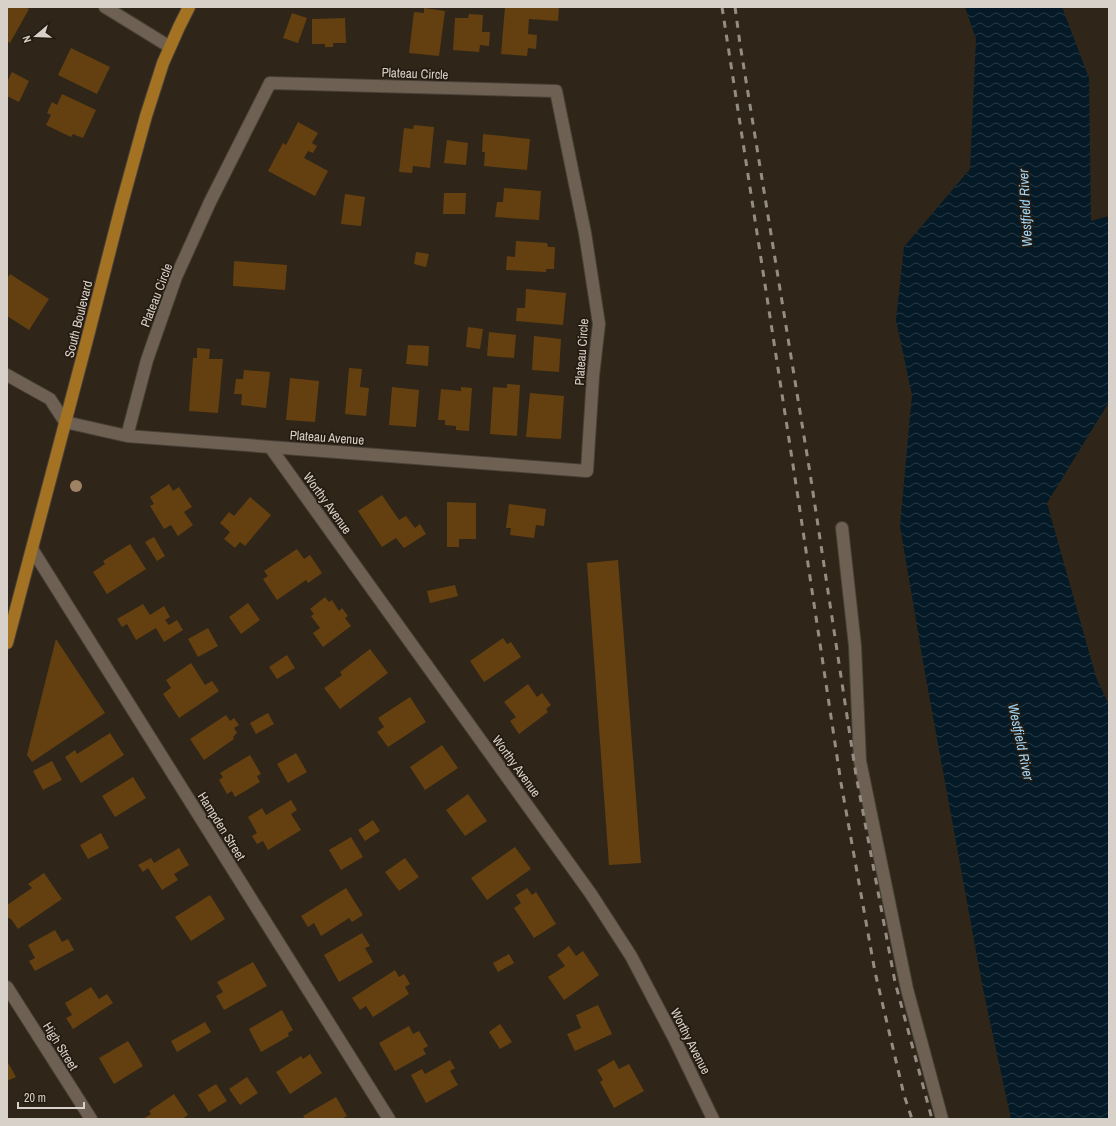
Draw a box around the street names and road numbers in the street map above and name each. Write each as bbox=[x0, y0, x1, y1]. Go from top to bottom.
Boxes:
street label: Plateau Circle bbox=[381, 64, 449, 83]
street label: Plateau Circle bbox=[137, 261, 176, 329]
street label: South Boulevard bbox=[61, 279, 96, 359]
street label: Plateau Circle bbox=[571, 318, 592, 386]
street label: Plateau Avenue bbox=[289, 426, 365, 449]
street label: Worthy Avenue bbox=[300, 469, 356, 537]
street label: Worthy Avenue bbox=[489, 732, 545, 800]
street label: Hampden Street bbox=[194, 789, 249, 864]
street label: Worthy Avenue bbox=[667, 1005, 714, 1077]
street label: High Street bbox=[39, 1019, 82, 1074]

